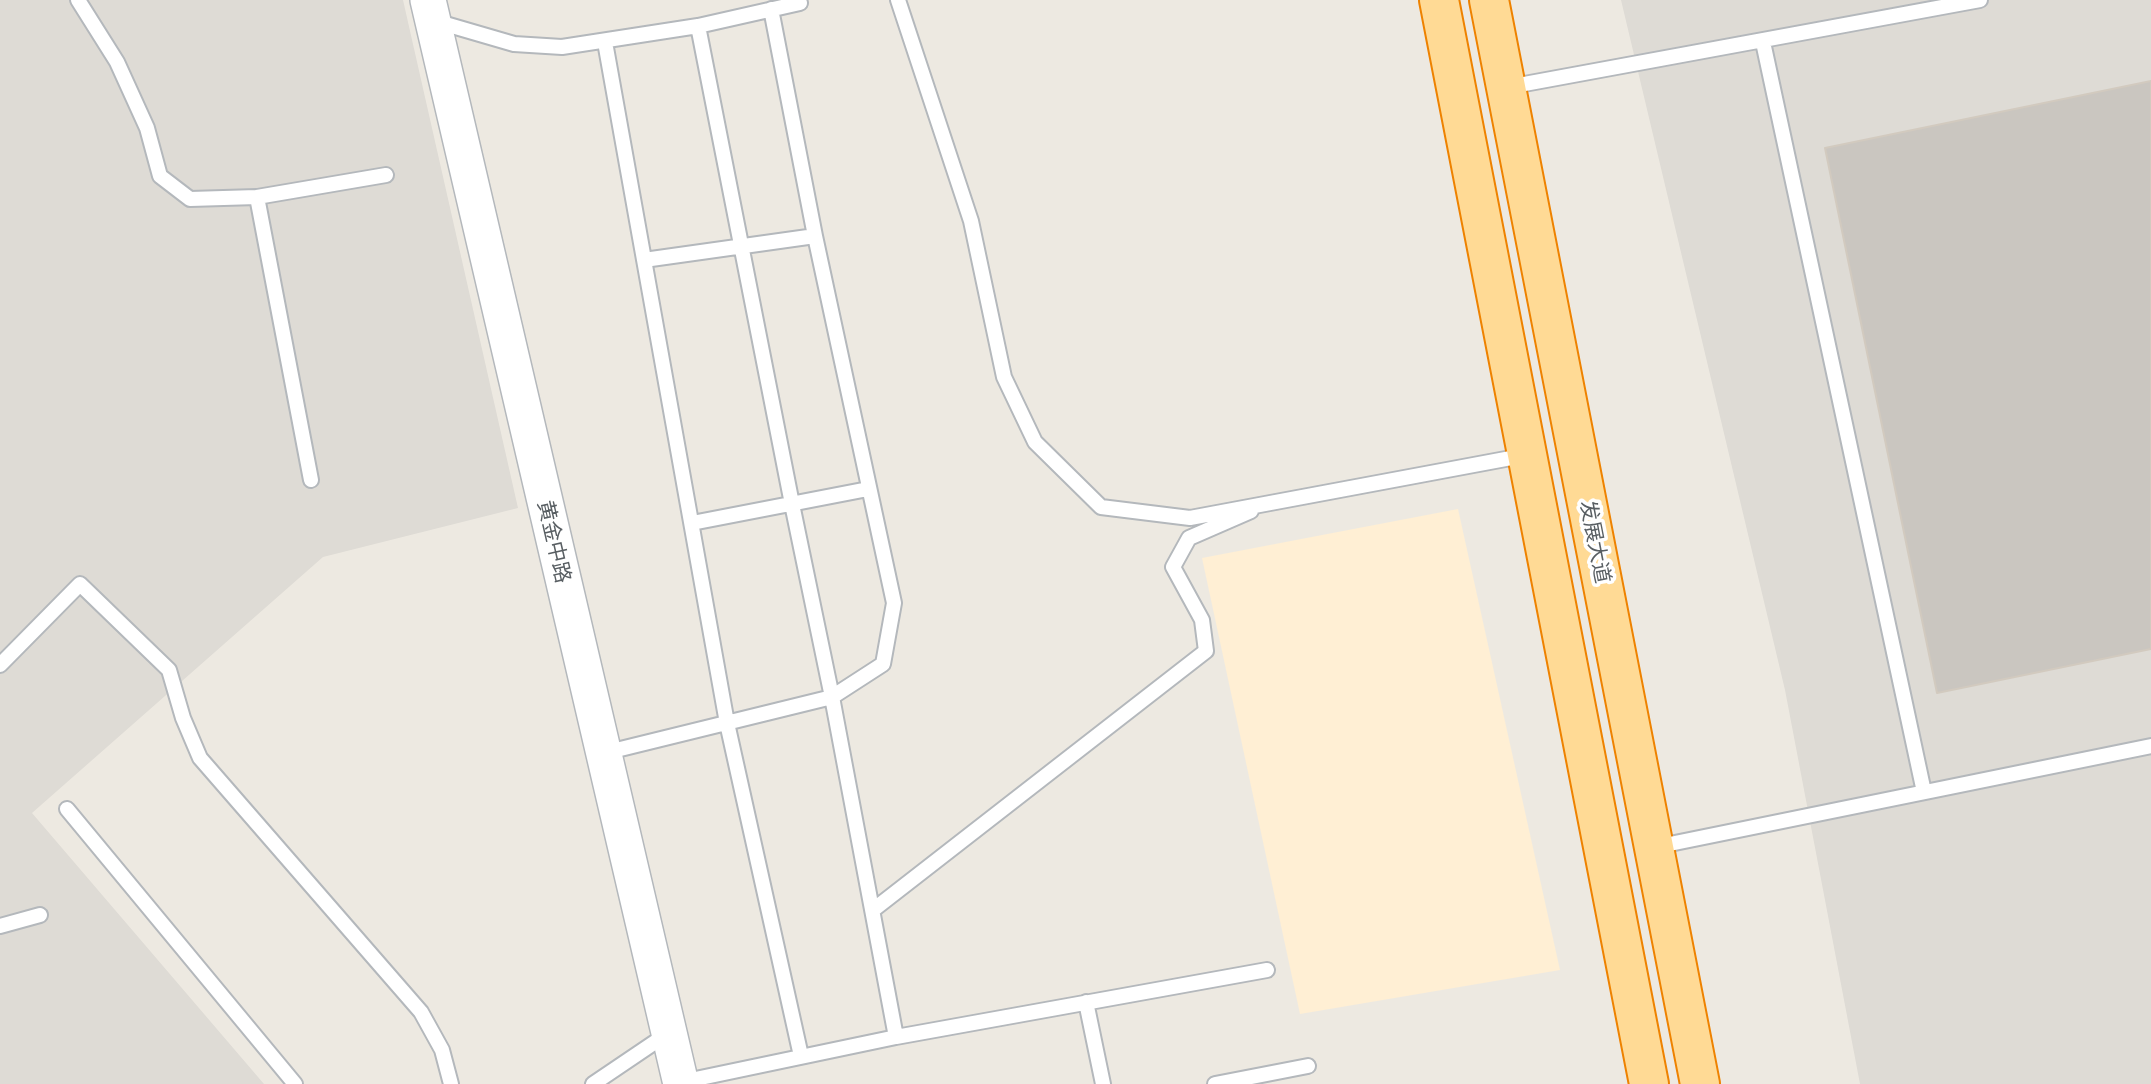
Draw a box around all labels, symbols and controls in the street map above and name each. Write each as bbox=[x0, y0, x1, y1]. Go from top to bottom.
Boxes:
street label: 黄金中路 bbox=[531, 498, 575, 586]
street label: 发展大道 bbox=[1574, 498, 1614, 586]

